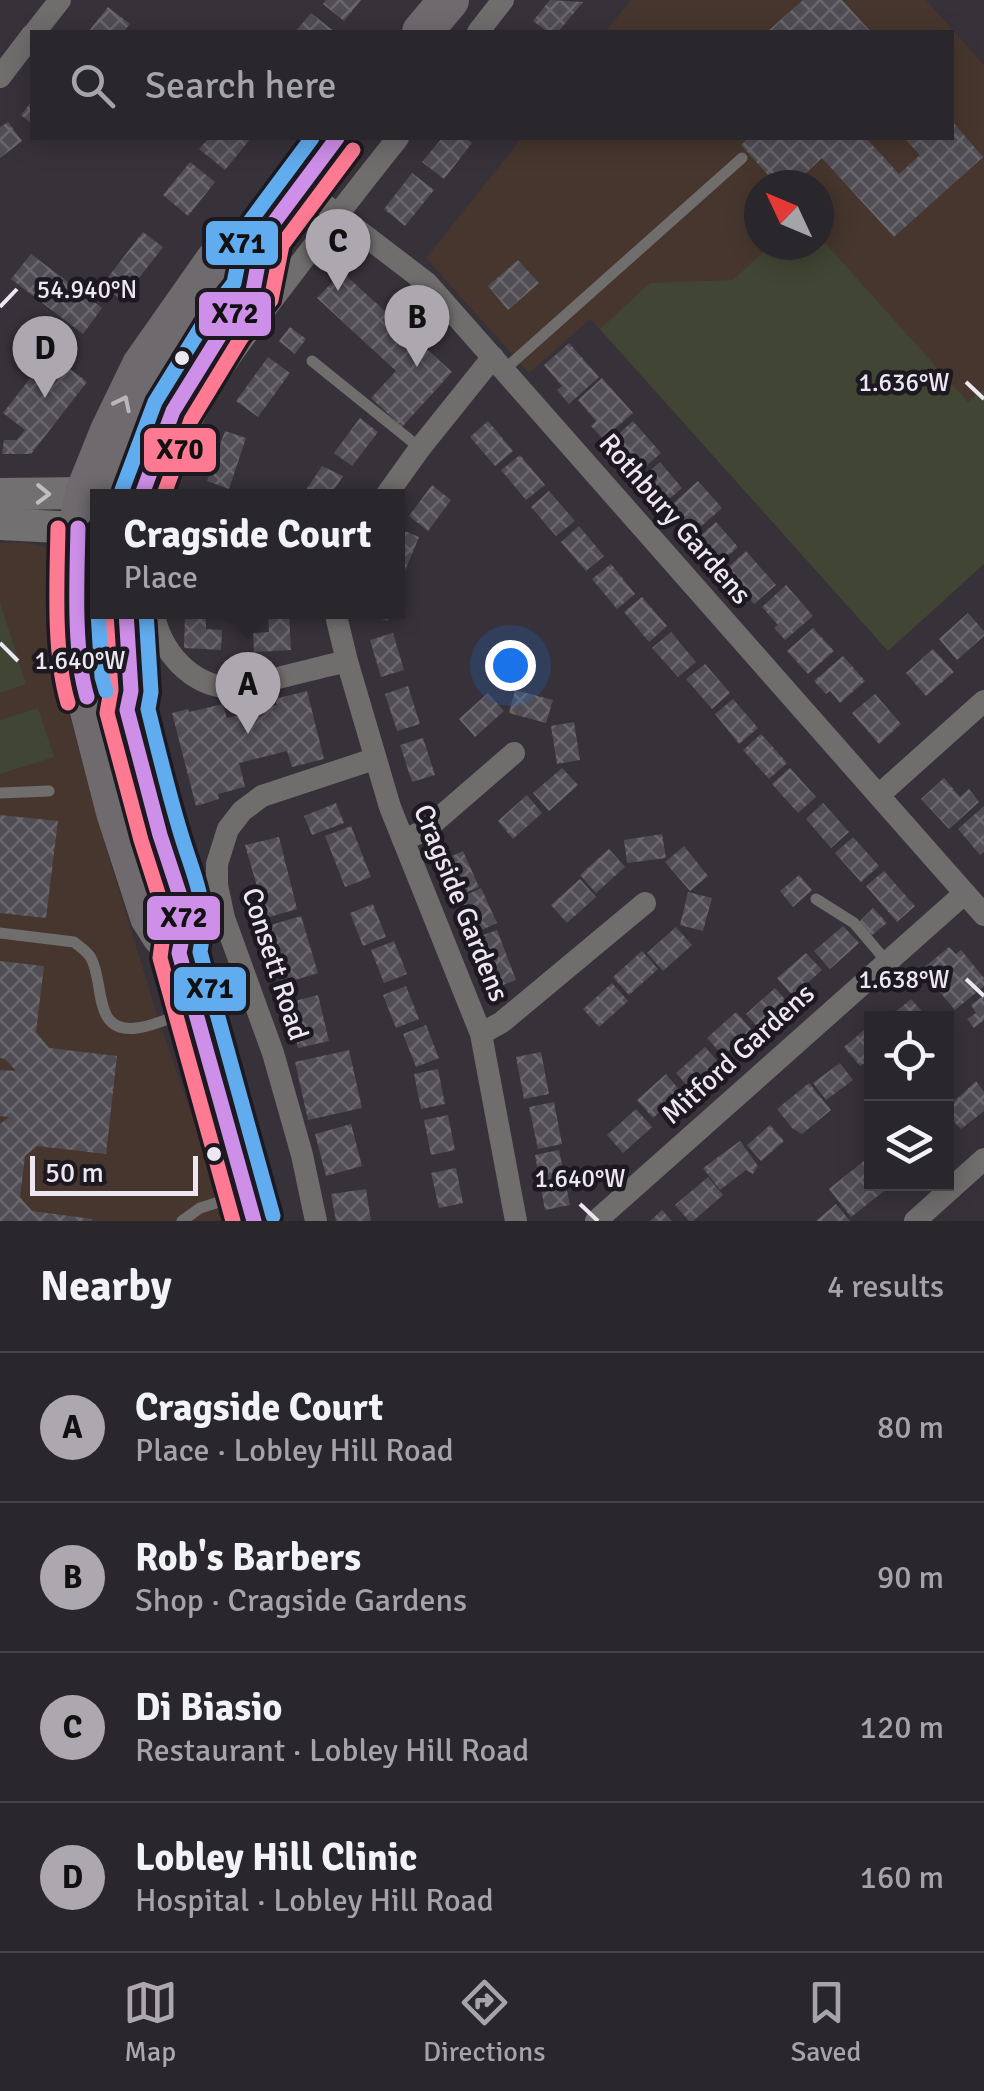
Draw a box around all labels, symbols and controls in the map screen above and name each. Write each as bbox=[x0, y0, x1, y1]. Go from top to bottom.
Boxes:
search box bbox=[30, 30, 954, 140]
icon: search bbox=[65, 58, 120, 113]
text: Search here bbox=[145, 62, 337, 109]
north arrow bbox=[744, 170, 834, 260]
pin: C bbox=[306, 208, 370, 291]
line badge: X71 bbox=[204, 219, 280, 267]
text: X71 bbox=[218, 227, 266, 261]
text: 54.940°N bbox=[37, 274, 137, 305]
pin: B bbox=[384, 284, 450, 367]
line badge: X72 bbox=[197, 290, 273, 338]
text: X72 bbox=[211, 297, 259, 331]
pin: D bbox=[12, 316, 78, 398]
unlabelled marker bbox=[172, 348, 192, 368]
text: 1.636°W bbox=[858, 367, 950, 398]
one-way arrow bbox=[111, 396, 131, 414]
line badge: X70 bbox=[142, 426, 218, 474]
street label: Rothbury Gardens bbox=[592, 427, 758, 611]
text: X70 bbox=[156, 433, 204, 467]
one-way arrow bbox=[36, 483, 51, 505]
popup bbox=[90, 489, 405, 619]
text: Cragside Court bbox=[123, 511, 372, 558]
text: Place bbox=[123, 558, 198, 597]
your location bbox=[485, 640, 536, 691]
text: 1.640°W bbox=[34, 645, 126, 676]
pin: A bbox=[216, 652, 280, 734]
street label: Cragside Gardens bbox=[406, 800, 516, 1006]
street label: Consett Road bbox=[234, 883, 316, 1045]
line badge: X72 bbox=[145, 894, 222, 942]
text: X72 bbox=[160, 901, 208, 935]
text: 1.638°W bbox=[858, 964, 950, 995]
line badge: X71 bbox=[172, 965, 248, 1013]
text: X71 bbox=[186, 972, 234, 1006]
street label: Mitford Gardens bbox=[655, 977, 821, 1131]
map controls bbox=[864, 1011, 954, 1191]
button: locate bbox=[864, 1011, 954, 1101]
button: layers bbox=[864, 1101, 954, 1191]
unlabelled marker bbox=[204, 1144, 224, 1164]
scale bar bbox=[30, 1151, 198, 1196]
text: 50 m bbox=[45, 1156, 104, 1190]
text: 1.640°W bbox=[534, 1163, 626, 1194]
text: Nearby bbox=[40, 1261, 172, 1312]
text: 4 results bbox=[827, 1267, 944, 1306]
text: Cragside Court bbox=[135, 1384, 383, 1431]
text: A bbox=[62, 1408, 83, 1447]
text: 80 m bbox=[877, 1408, 944, 1447]
text: Place · Lobley Hill Road bbox=[135, 1431, 454, 1470]
text: Rob's Barbers bbox=[135, 1534, 361, 1581]
text: B bbox=[63, 1558, 82, 1597]
text: 90 m bbox=[877, 1558, 944, 1597]
text: Shop · Cragside Gardens bbox=[135, 1581, 467, 1620]
text: Di Biasio bbox=[135, 1684, 282, 1731]
text: C bbox=[63, 1708, 82, 1747]
text: 120 m bbox=[860, 1708, 944, 1747]
text: Restaurant · Lobley Hill Road bbox=[135, 1731, 529, 1770]
text: Lobley Hill Clinic bbox=[135, 1834, 417, 1881]
text: D bbox=[62, 1858, 83, 1897]
text: 160 m bbox=[860, 1858, 944, 1897]
text: Hospital · Lobley Hill Road bbox=[135, 1881, 494, 1920]
tab: Map bbox=[123, 1975, 178, 2069]
tab: Directions bbox=[423, 1975, 545, 2069]
tab: Saved bbox=[791, 1975, 861, 2069]

